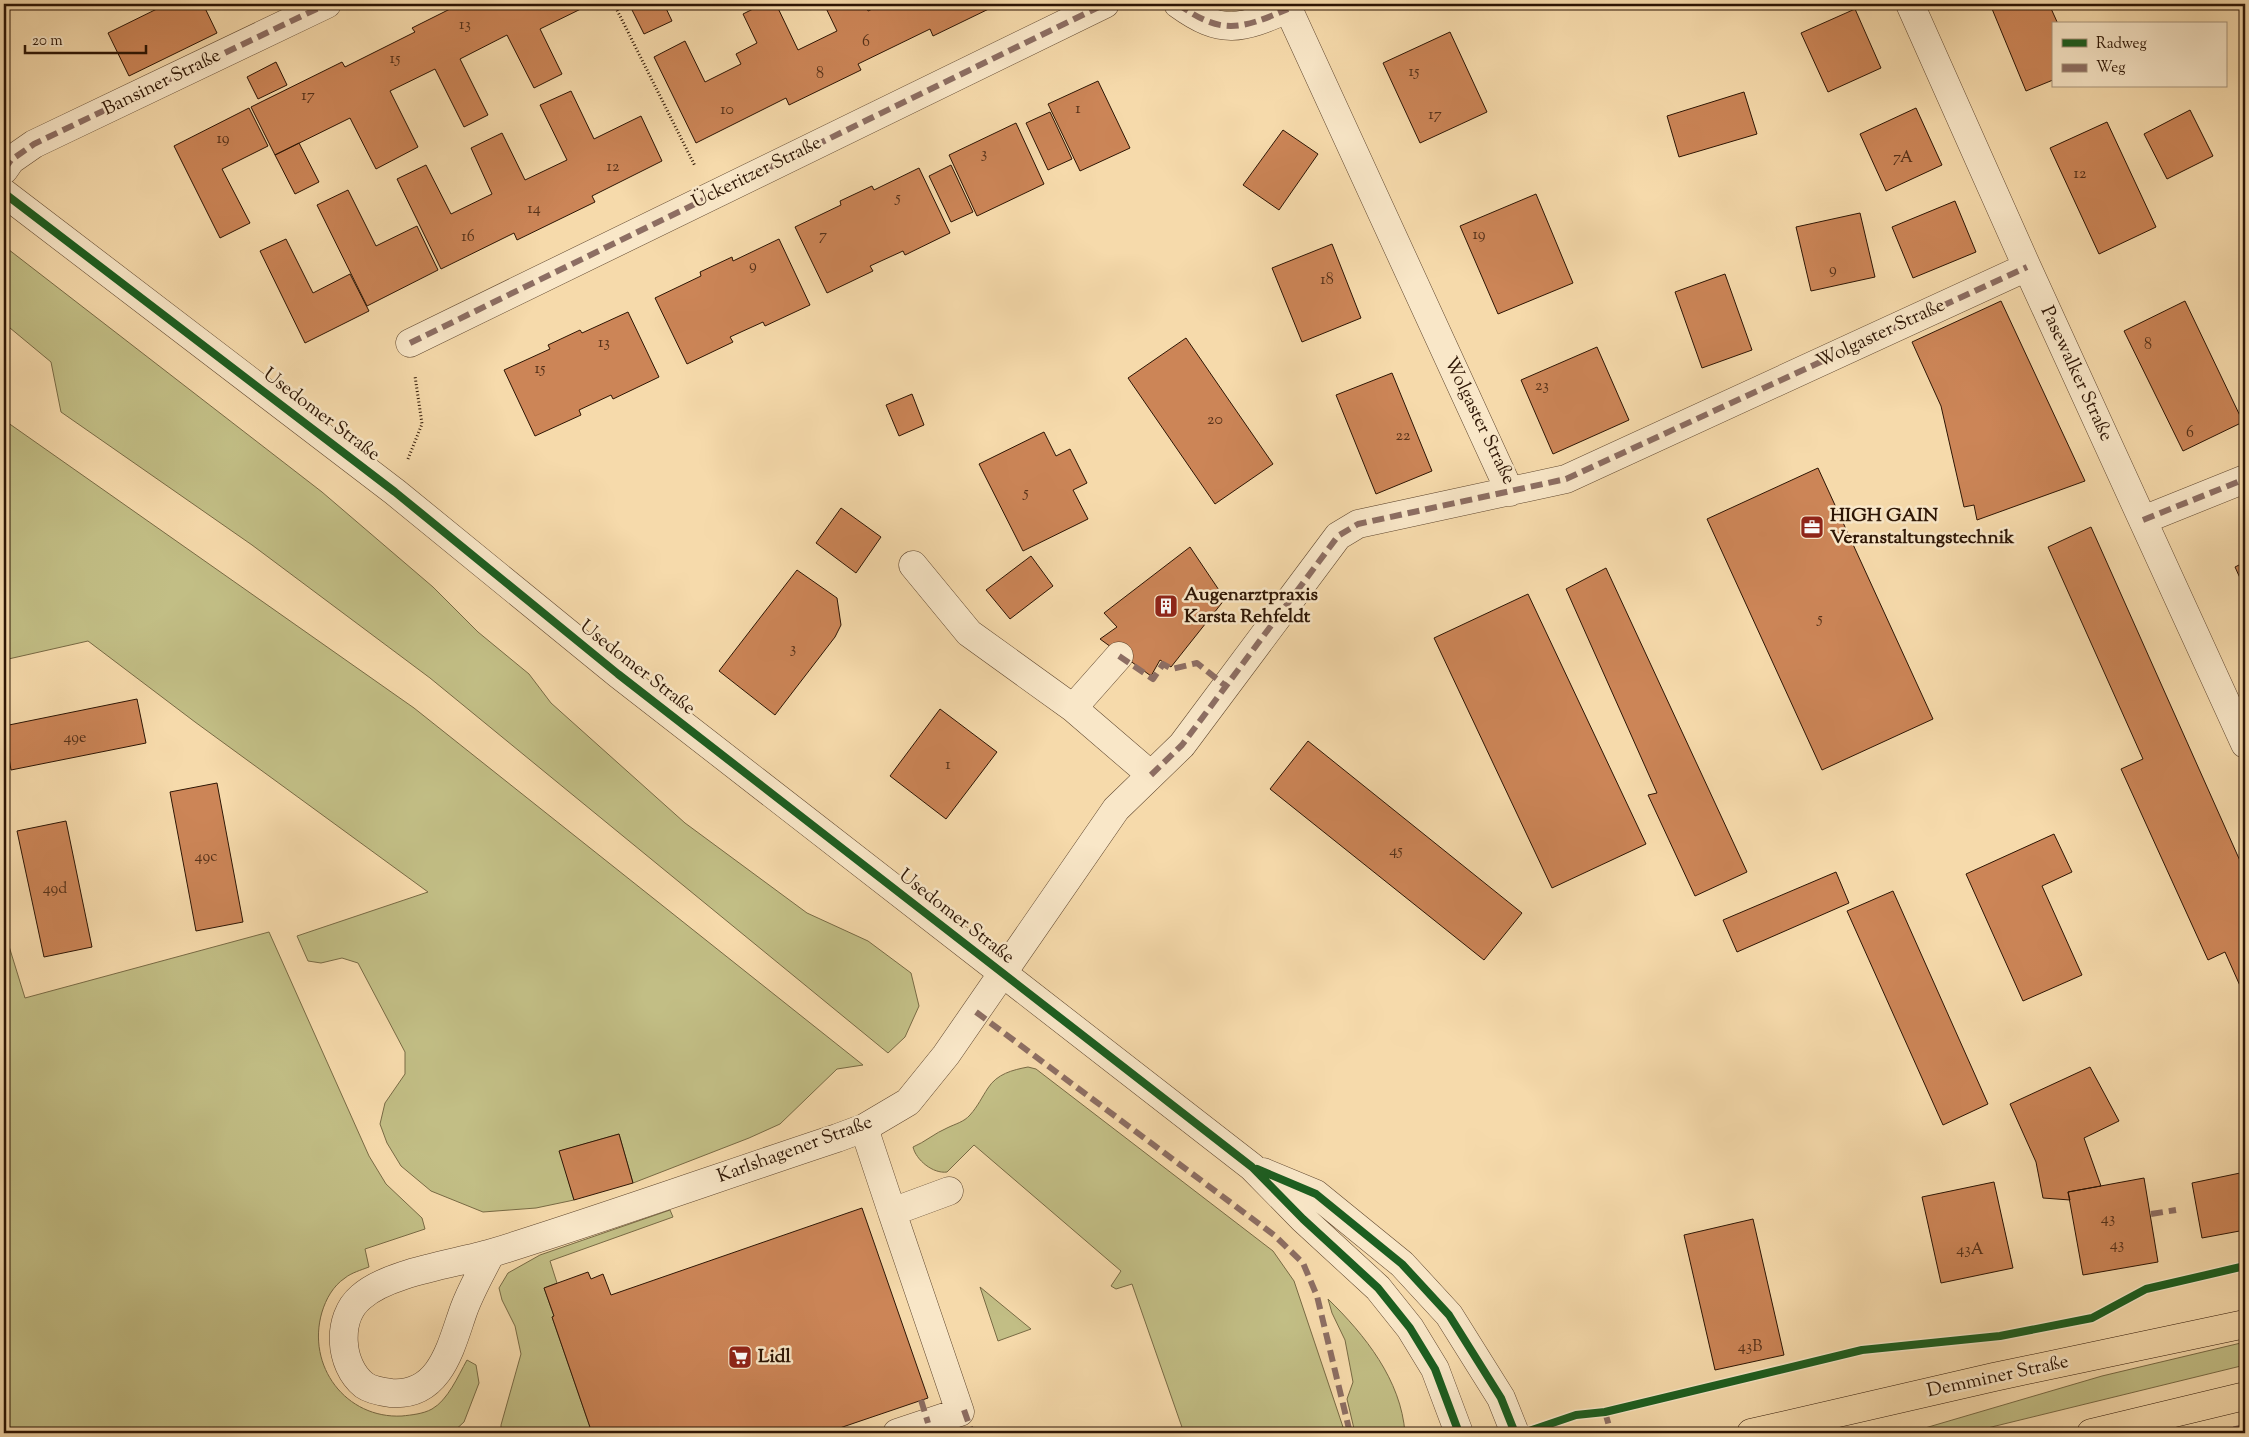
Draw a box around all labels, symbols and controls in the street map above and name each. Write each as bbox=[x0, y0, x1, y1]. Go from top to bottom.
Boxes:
house number: 13 bbox=[459, 14, 471, 37]
scale bar bbox=[25, 22, 146, 54]
legend bbox=[2052, 22, 2226, 88]
text: 20 m bbox=[32, 31, 63, 52]
house number: 6 bbox=[862, 31, 870, 54]
text: Radweg bbox=[2096, 34, 2147, 55]
street label: Bansiner Straße bbox=[98, 43, 226, 123]
house number: 15 bbox=[390, 48, 401, 71]
text: Weg bbox=[2096, 58, 2126, 79]
house number: 15 bbox=[1409, 61, 1420, 84]
house number: 8 bbox=[816, 63, 824, 86]
house number: 17 bbox=[301, 85, 315, 108]
house number: 1 bbox=[1075, 98, 1081, 121]
house number: 10 bbox=[720, 99, 734, 122]
house number: 17 bbox=[1428, 104, 1442, 127]
house number: 19 bbox=[216, 128, 230, 151]
street label: Ückeritzer Straße bbox=[688, 130, 827, 216]
house number: 3 bbox=[981, 143, 987, 166]
house number: 7A bbox=[1893, 147, 1913, 170]
house number: 12 bbox=[607, 156, 620, 179]
house number: 12 bbox=[2074, 163, 2087, 186]
house number: 5 bbox=[894, 187, 901, 210]
house number: 14 bbox=[527, 198, 541, 221]
house number: 19 bbox=[1472, 224, 1486, 247]
house number: 7 bbox=[819, 225, 827, 248]
house number: 16 bbox=[461, 226, 475, 249]
house number: 9 bbox=[749, 255, 757, 278]
house number: 9 bbox=[1829, 259, 1837, 282]
house number: 18 bbox=[1320, 269, 1334, 292]
street label: Wolgaster Straße bbox=[1812, 292, 1950, 376]
street label: Pasewalker Straße bbox=[2033, 302, 2119, 446]
house number: 13 bbox=[598, 332, 610, 355]
house number: 8 bbox=[2144, 334, 2152, 357]
street label: Wolgaster Straße bbox=[1436, 352, 1522, 490]
house number: 15 bbox=[535, 358, 546, 381]
street label: Usedomer Straße bbox=[257, 362, 385, 468]
house number: 23 bbox=[1535, 375, 1549, 398]
house number: 20 bbox=[1207, 409, 1223, 432]
house number: 6 bbox=[2186, 422, 2194, 445]
house number: 22 bbox=[1396, 425, 1411, 448]
house number: 5 bbox=[1022, 482, 1029, 505]
place label: HIGH GAIN Veranstaltungstechnik bbox=[1830, 503, 2015, 552]
office icon: HIGH GAIN Veranstaltungstechnik bbox=[1799, 514, 1825, 540]
place label: Augenarztpraxis Karsta Rehfeldt bbox=[1184, 582, 1319, 631]
building icon: Augenarztpraxis Karsta Rehfeldt bbox=[1153, 593, 1179, 619]
house number: 5 bbox=[1816, 608, 1823, 631]
street label: Usedomer Straße bbox=[573, 614, 701, 722]
house number: 3 bbox=[790, 638, 796, 661]
house number: 49e bbox=[63, 727, 87, 750]
house number: 1 bbox=[945, 754, 951, 777]
house number: 45 bbox=[1389, 840, 1403, 863]
house number: 49c bbox=[195, 846, 217, 869]
street label: Usedomer Straße bbox=[892, 863, 1020, 971]
house number: 49d bbox=[43, 878, 67, 901]
street label: Karlshagener Straße bbox=[714, 1109, 877, 1191]
house number: 43 bbox=[2101, 1208, 2115, 1231]
house number: 43 bbox=[2110, 1234, 2124, 1257]
house number: 43A bbox=[1956, 1239, 1984, 1262]
house number: 43B bbox=[1738, 1336, 1762, 1359]
supermarket icon: Lidl bbox=[727, 1344, 753, 1370]
place label: Lidl bbox=[758, 1344, 791, 1371]
street label: Demminer Straße bbox=[1925, 1349, 2072, 1405]

